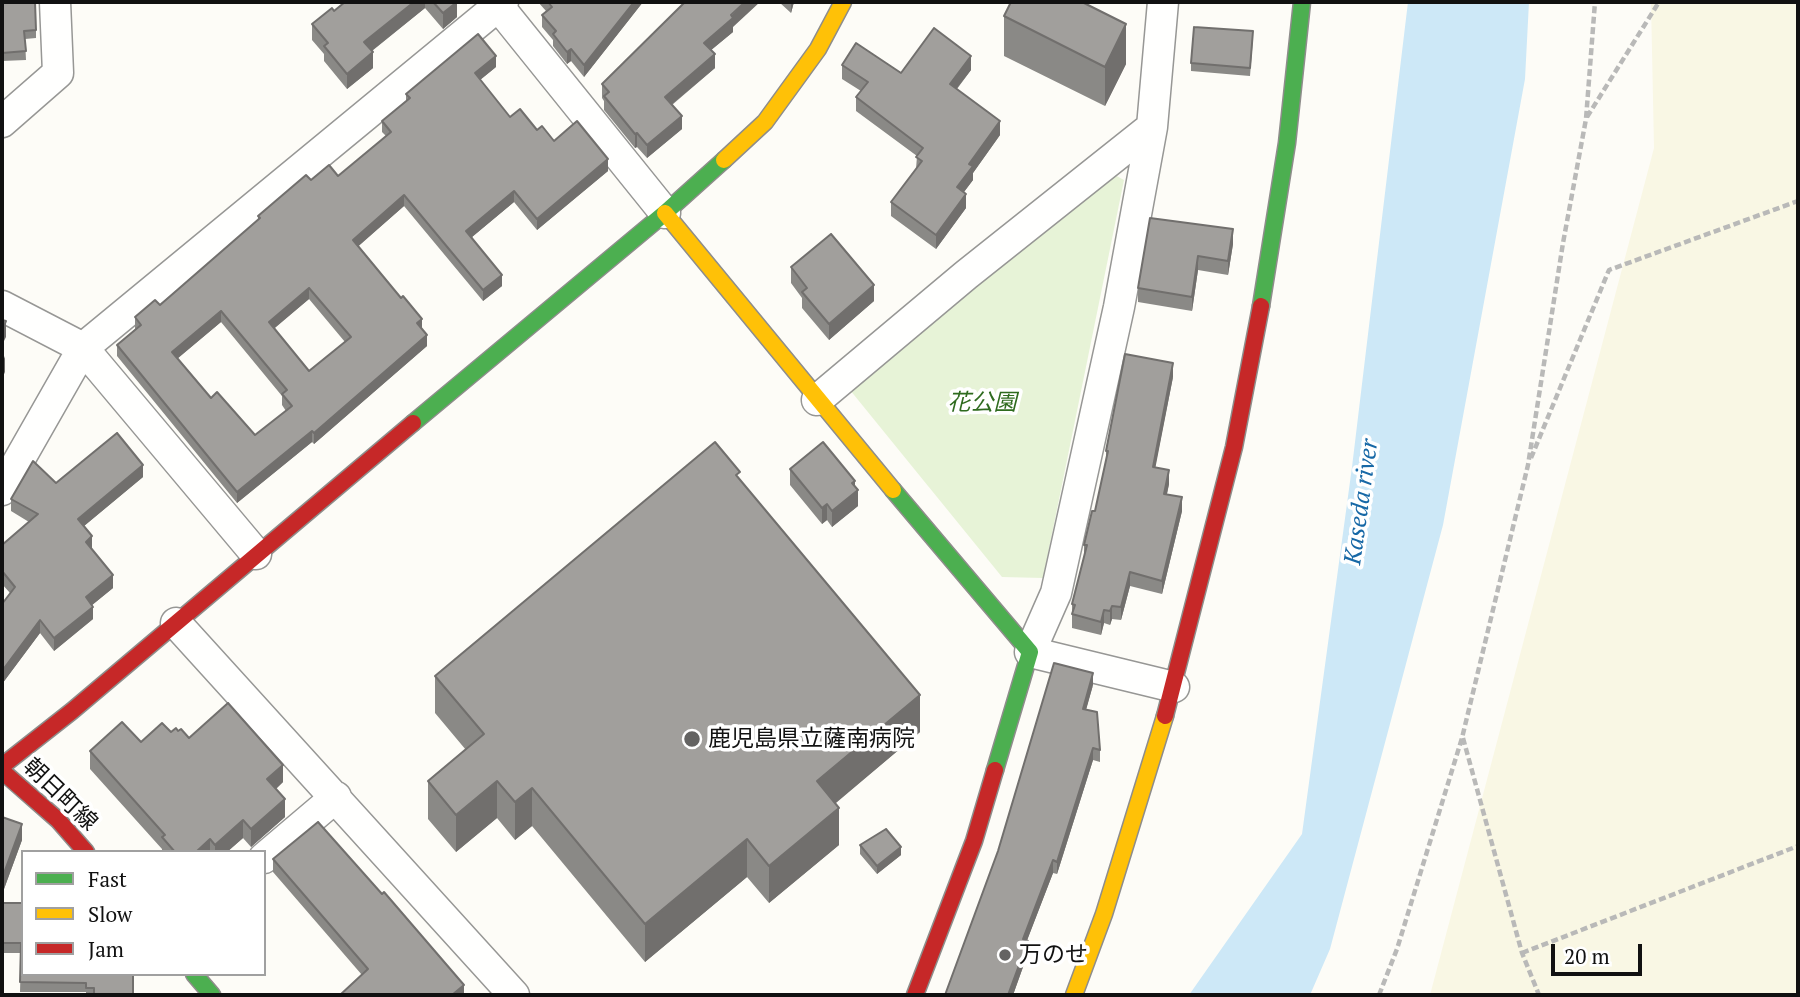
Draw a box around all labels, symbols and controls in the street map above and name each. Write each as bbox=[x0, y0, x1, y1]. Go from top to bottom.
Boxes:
park label: 花公園 bbox=[948, 389, 1016, 417]
water label: Kaseda river bbox=[1339, 437, 1385, 567]
place label: 鹿児島県立薩南病院 bbox=[708, 725, 915, 753]
marker: 鹿児島県立薩南病院 bbox=[682, 729, 702, 749]
street label: 朝日町線 bbox=[17, 753, 103, 837]
legend bbox=[21, 850, 266, 976]
text: Fast bbox=[88, 865, 127, 893]
text: Slow bbox=[88, 900, 132, 928]
scale bar bbox=[1555, 930, 1646, 974]
text: Jam bbox=[88, 935, 124, 963]
place label: 万のせ bbox=[1019, 941, 1088, 969]
text: 20 m bbox=[1564, 942, 1610, 970]
marker: 万のせ bbox=[997, 947, 1013, 963]

